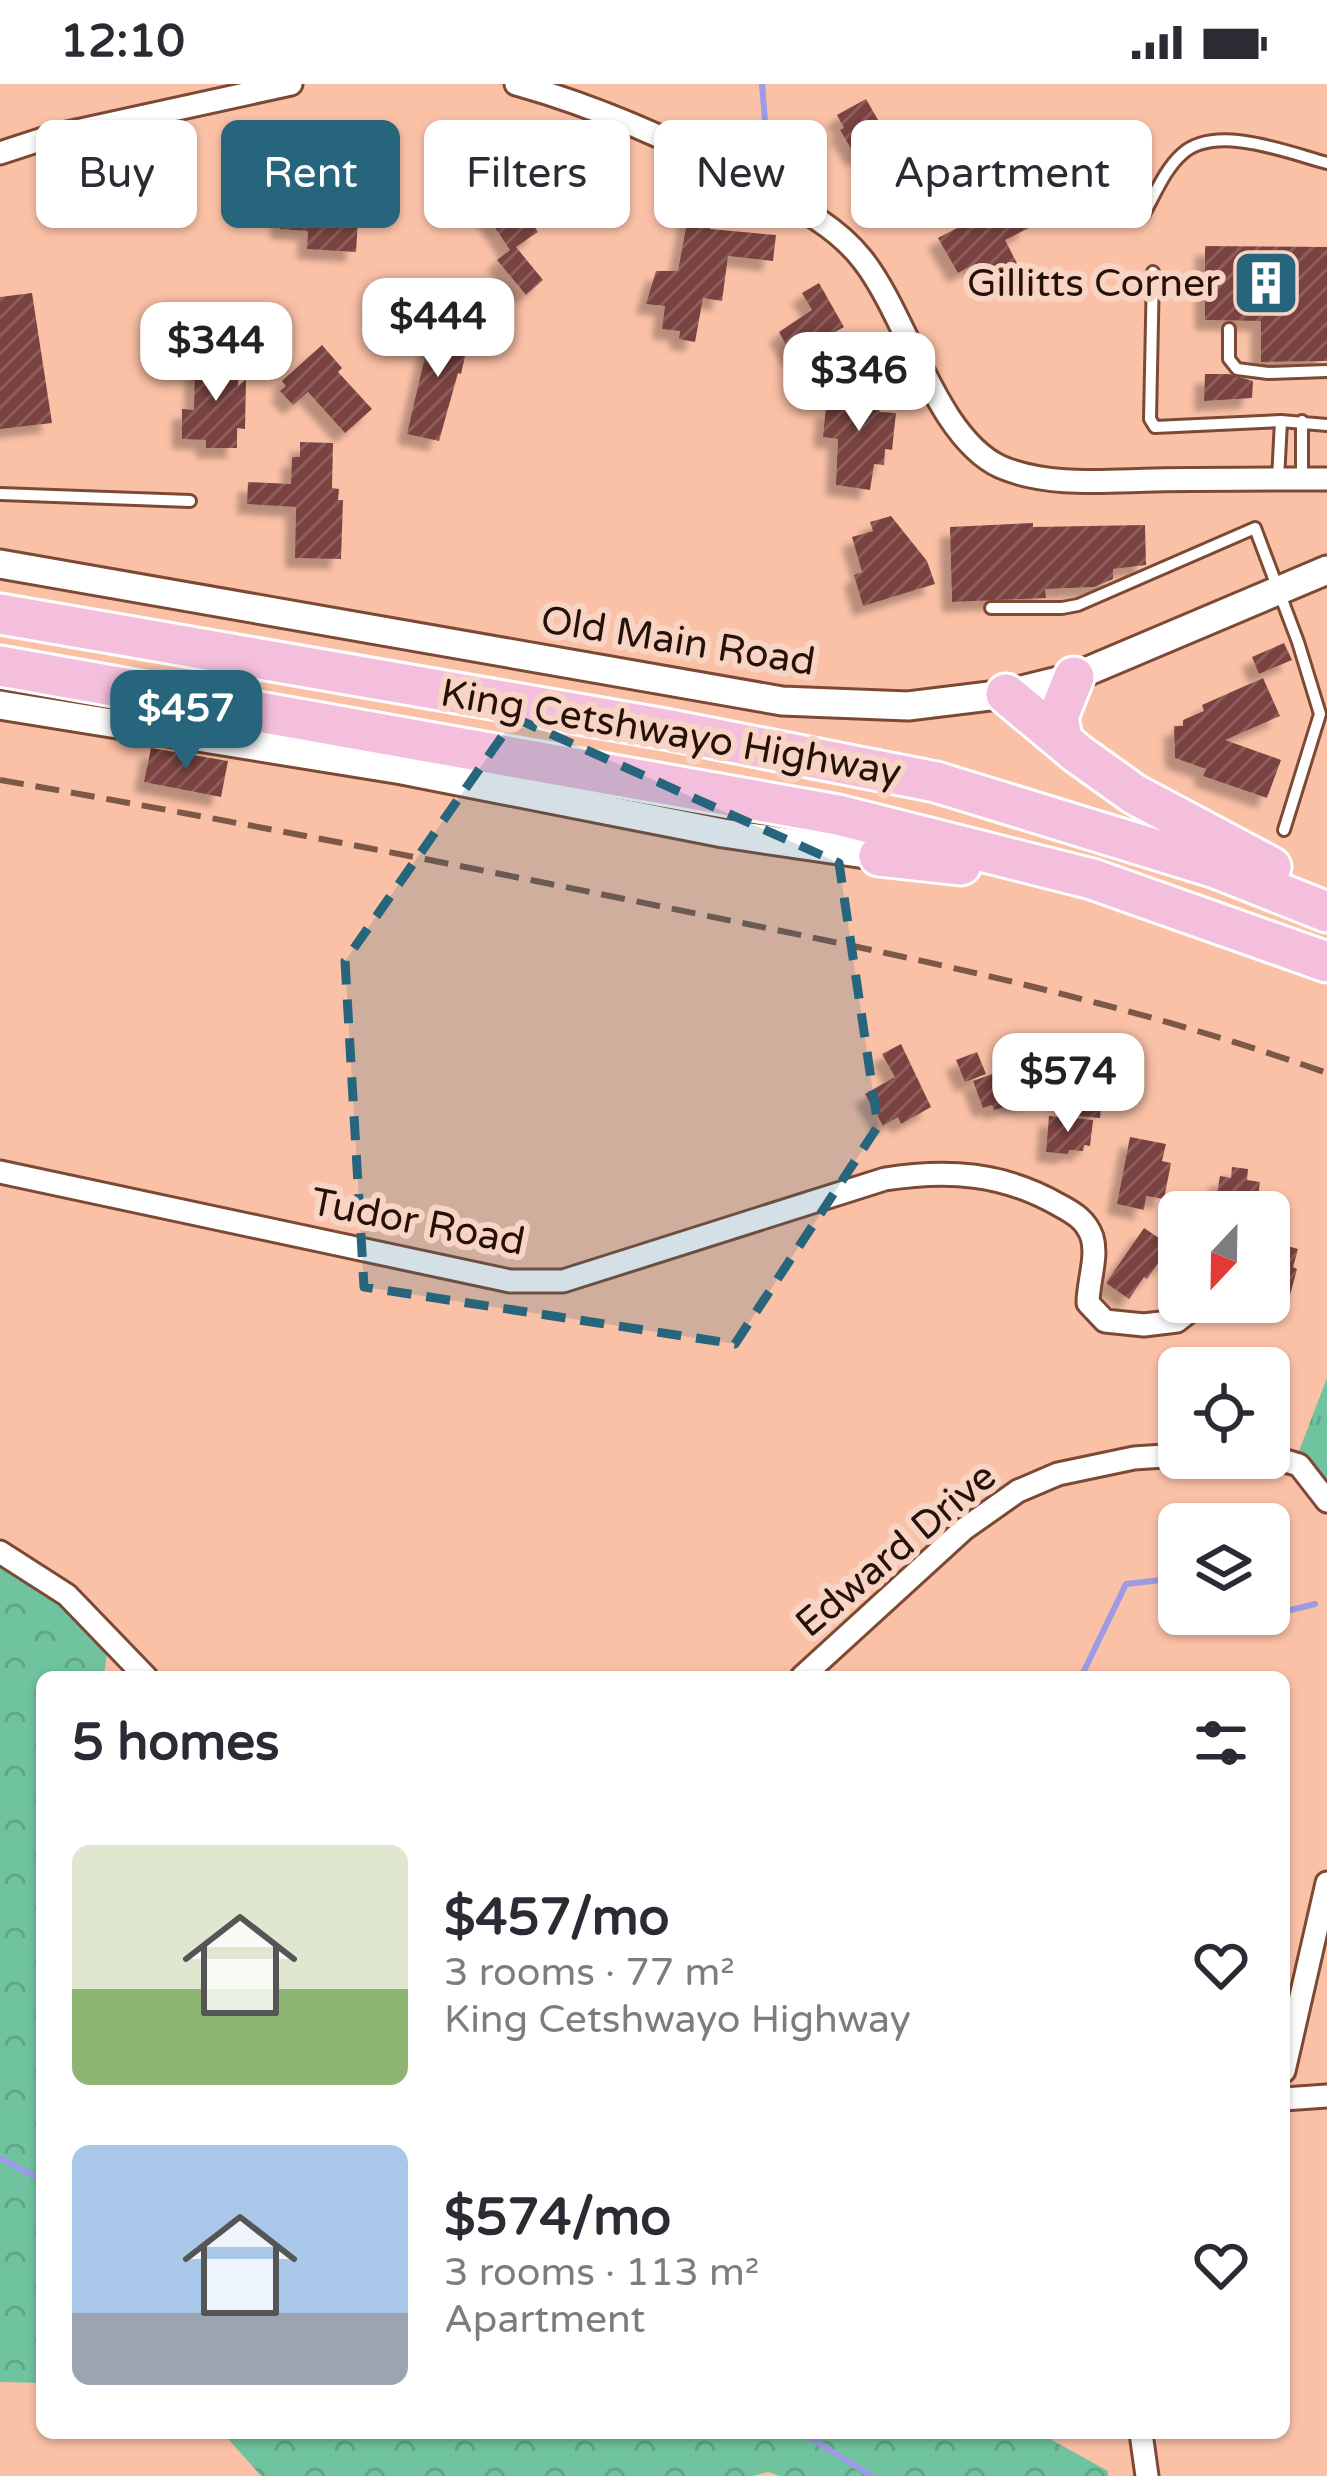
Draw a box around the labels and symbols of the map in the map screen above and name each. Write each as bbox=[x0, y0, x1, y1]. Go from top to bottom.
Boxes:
building icon: Gillitts Corner bbox=[1231, 248, 1301, 318]
place label: Gillitts Corner bbox=[967, 260, 1220, 307]
pin: $444 bbox=[367, 278, 509, 380]
pin: $344 bbox=[145, 302, 287, 404]
pin: $346 bbox=[788, 332, 930, 434]
street label: Old Main Road bbox=[538, 596, 818, 686]
street label: King Cetshwayo Highway bbox=[437, 669, 905, 797]
pin: $457 bbox=[115, 670, 257, 772]
pin: $574 bbox=[997, 1033, 1139, 1135]
street label: Tudor Road bbox=[307, 1178, 529, 1266]
north arrow bbox=[1158, 1191, 1290, 1323]
street label: Edward Drive bbox=[786, 1453, 1006, 1647]

